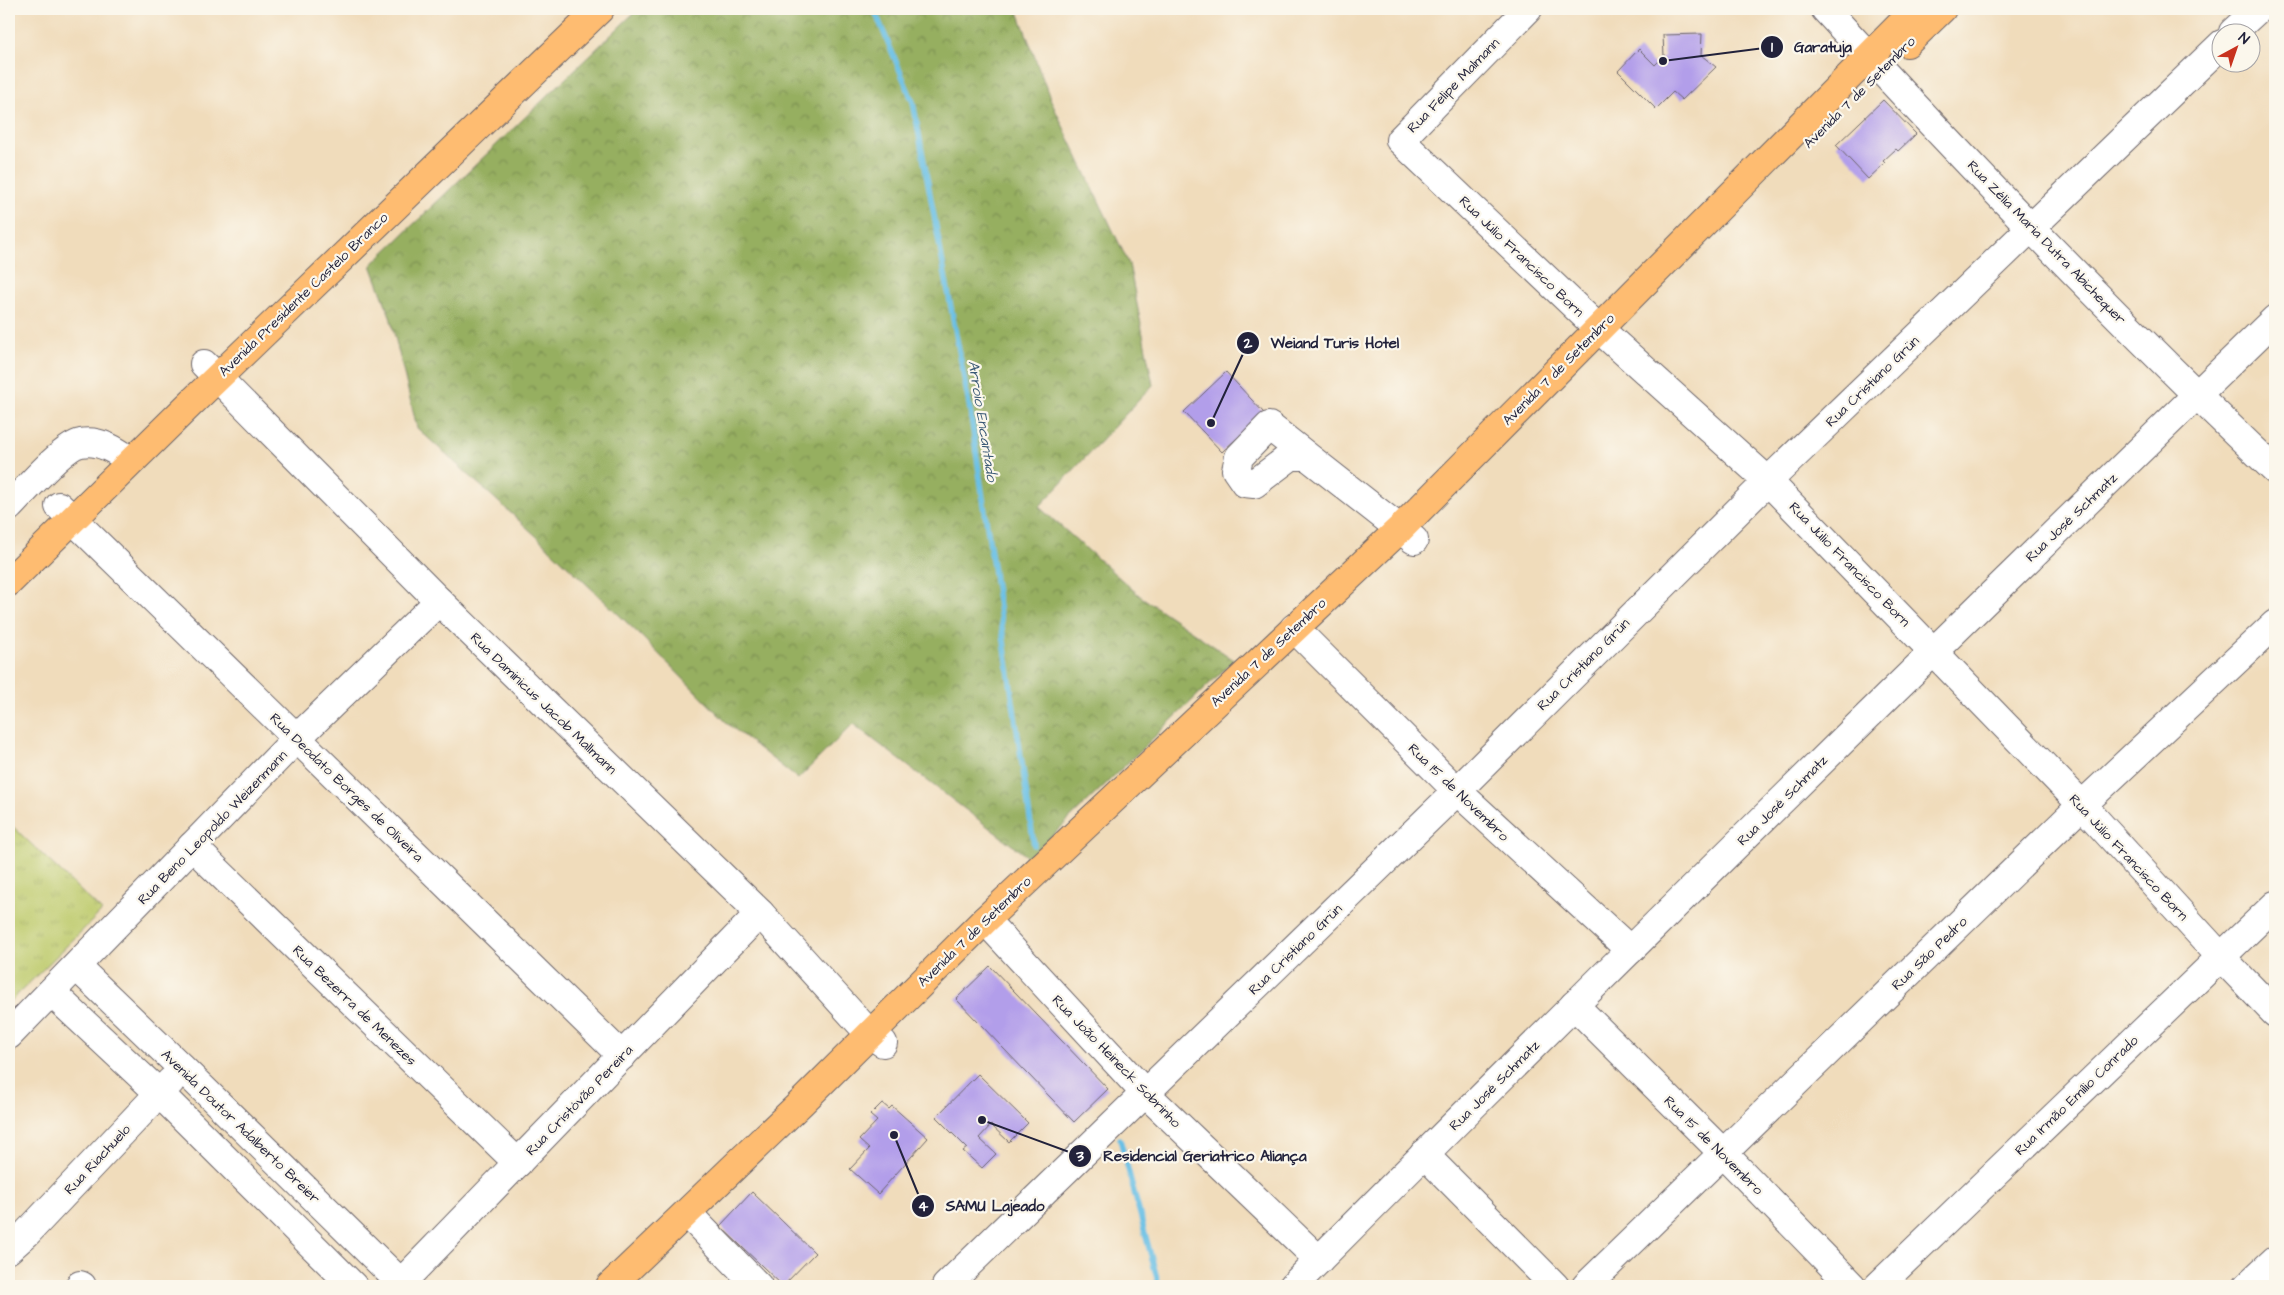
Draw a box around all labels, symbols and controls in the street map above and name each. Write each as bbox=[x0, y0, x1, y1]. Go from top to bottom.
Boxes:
north arrow bbox=[2212, 22, 2262, 72]
text: N bbox=[2234, 28, 2254, 49]
callout: Garatuja bbox=[1759, 32, 1862, 62]
street label: Avenida 7 de Setembro bbox=[1799, 32, 1920, 153]
street label: Rua Felipe Malmann bbox=[1403, 34, 1504, 138]
text: 1 bbox=[1771, 37, 1773, 58]
text: Garatuja bbox=[1794, 37, 1852, 58]
street label: Rua Zélia Maria Dutra Abichequer bbox=[1962, 156, 2130, 329]
street label: Rua Júlio Francisco Born bbox=[1454, 192, 1588, 322]
street label: Avenida Presidente Castelo Branco bbox=[215, 208, 393, 381]
street label: Avenida 7 de Setembro bbox=[1498, 309, 1619, 430]
callout: Weiand Turis Hotel bbox=[1236, 328, 1409, 358]
street label: Rua Cristiano Grün bbox=[1821, 332, 1924, 432]
text: 2 bbox=[1243, 333, 1253, 354]
text: Weiand Turis Hotel bbox=[1270, 333, 1400, 354]
water label: Arroio Encantado bbox=[963, 359, 1003, 485]
street label: Rua José Schmatz bbox=[2021, 469, 2122, 567]
street label: Rua Júlio Francisco Born bbox=[1784, 498, 1914, 632]
street label: Avenida 7 de Setembro bbox=[1206, 594, 1331, 712]
street label: Rua Cristiano Grün bbox=[1533, 614, 1634, 715]
street label: Rua Daminicus Jacob Mallmann bbox=[466, 628, 621, 779]
street label: Rua Deodato Borges de Oliveira bbox=[265, 709, 428, 867]
street label: Rua 15 de Novembro bbox=[1403, 739, 1513, 846]
street label: Rua Beno Leopoldo Weizenmann bbox=[133, 746, 292, 909]
street label: Rua José Schmatz bbox=[1733, 751, 1833, 850]
street label: Rua Júlio Francisco Born bbox=[2064, 790, 2192, 925]
street label: Avenida 7 de Setembro bbox=[913, 872, 1036, 992]
street label: Rua Cristiano Grün bbox=[1244, 900, 1347, 1000]
street label: Rua São Pedro bbox=[1887, 912, 1972, 995]
street label: Rua Bezerra de Menezes bbox=[288, 941, 421, 1070]
street label: Rua João Heineck Sobrinho bbox=[1047, 991, 1185, 1133]
street label: Rua Irmão Emílio Conrado bbox=[2010, 1031, 2143, 1160]
street label: Rua José Schmatz bbox=[1445, 1036, 1545, 1135]
street label: Rua Cristóvão Pereira bbox=[522, 1041, 638, 1160]
street label: Avenida Doutor Adalberto Breier bbox=[156, 1045, 324, 1208]
street label: Rua 15 de Novembro bbox=[1659, 1091, 1768, 1200]
street label: Rua Riachuelo bbox=[60, 1120, 136, 1199]
callout: Residencial Geriatrico Aliança bbox=[1068, 1141, 1316, 1171]
text: 3 bbox=[1075, 1146, 1084, 1167]
text: Residencial Geriatrico Aliança bbox=[1103, 1146, 1307, 1167]
callout: SAMU Lajeado bbox=[911, 1191, 1054, 1221]
text: 4 bbox=[918, 1196, 929, 1217]
text: SAMU Lajeado bbox=[945, 1196, 1045, 1217]

